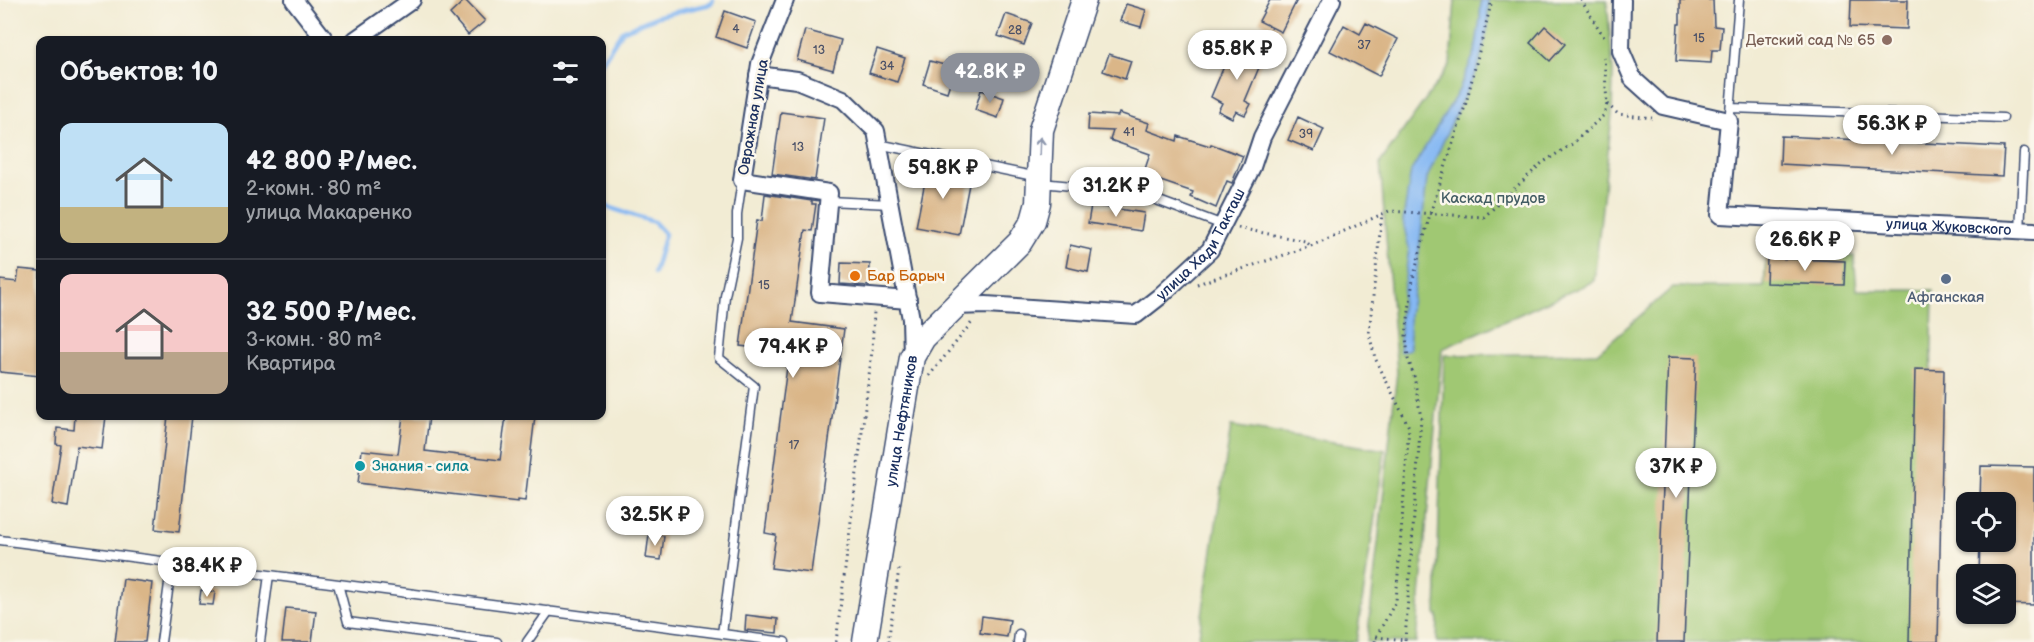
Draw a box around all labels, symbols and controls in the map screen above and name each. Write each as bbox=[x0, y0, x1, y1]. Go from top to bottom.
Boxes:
house number: 4 bbox=[732, 22, 740, 37]
house number: 28 bbox=[1008, 23, 1022, 38]
pin: 85.8K ₽ bbox=[1182, 30, 1292, 81]
house number: 15 bbox=[1693, 31, 1705, 46]
place label: Детский сад № 65 bbox=[1746, 31, 1875, 50]
marker: Детский сад № 65 bbox=[1880, 33, 1894, 47]
text: 85.8K ₽ bbox=[1202, 37, 1272, 61]
house number: 37 bbox=[1357, 38, 1371, 53]
house number: 13 bbox=[813, 43, 825, 58]
pin: 42.8K ₽ bbox=[935, 53, 1045, 104]
icon: filters bbox=[549, 56, 582, 89]
text: Объектов: 10 bbox=[60, 57, 218, 88]
street label: Овражная улица bbox=[734, 57, 773, 177]
house number: 34 bbox=[880, 59, 895, 74]
text: 42.8K ₽ bbox=[955, 60, 1025, 84]
pin: 56.3K ₽ bbox=[1837, 105, 1947, 156]
text: 56.3K ₽ bbox=[1857, 112, 1927, 136]
house number: 41 bbox=[1123, 125, 1135, 140]
house number: 39 bbox=[1299, 127, 1313, 142]
one-way arrow bbox=[1034, 137, 1045, 157]
house number: 13 bbox=[792, 140, 804, 155]
text: 42 800 ₽/мес. bbox=[246, 146, 417, 177]
icon: home bbox=[108, 147, 180, 219]
pin: 59.8K ₽ bbox=[888, 149, 998, 200]
text: 59.8K ₽ bbox=[908, 156, 978, 180]
pin: 31.2K ₽ bbox=[1061, 167, 1171, 218]
text: 31.2K ₽ bbox=[1082, 174, 1150, 198]
text: 2-комн. · 80 m² bbox=[246, 177, 381, 201]
street label: улица Хади Такташ bbox=[1153, 185, 1250, 305]
park label: Каскад прудов bbox=[1441, 189, 1545, 208]
text: улица Макаренко bbox=[246, 201, 412, 225]
street label: улица Жуковского bbox=[1886, 214, 2012, 240]
pin: 26.6K ₽ bbox=[1750, 221, 1860, 272]
text: 26.6K ₽ bbox=[1769, 228, 1841, 252]
place label: Бар Барыч bbox=[867, 267, 945, 286]
marker: Бар Барыч bbox=[848, 269, 862, 283]
marker: Афганская bbox=[1939, 272, 1953, 286]
house number: 15 bbox=[758, 278, 770, 293]
place label: Афганская bbox=[1907, 288, 1984, 307]
text: 32 500 ₽/мес. bbox=[246, 297, 416, 328]
icon: home bbox=[108, 298, 180, 370]
text: 3-комн. · 80 m² bbox=[246, 328, 382, 352]
pin: 79.4K ₽ bbox=[738, 328, 848, 379]
text: 79.4K ₽ bbox=[758, 335, 828, 359]
text: Квартира bbox=[246, 352, 336, 376]
street label: улица Нефтяников bbox=[882, 354, 922, 488]
house number: 17 bbox=[789, 438, 799, 453]
pin: 37K ₽ bbox=[1634, 448, 1718, 499]
text: 37K ₽ bbox=[1649, 455, 1703, 479]
place label: Знания - сила bbox=[372, 457, 469, 476]
marker: Знания - сила bbox=[353, 459, 367, 473]
map controls bbox=[1956, 492, 2016, 624]
button: locate bbox=[1956, 492, 2016, 552]
pin: 32.5K ₽ bbox=[600, 496, 710, 547]
text: 32.5K ₽ bbox=[620, 503, 690, 527]
pin: 38.4K ₽ bbox=[152, 547, 262, 598]
text: 38.4K ₽ bbox=[172, 554, 242, 578]
button: layers bbox=[1956, 564, 2016, 624]

